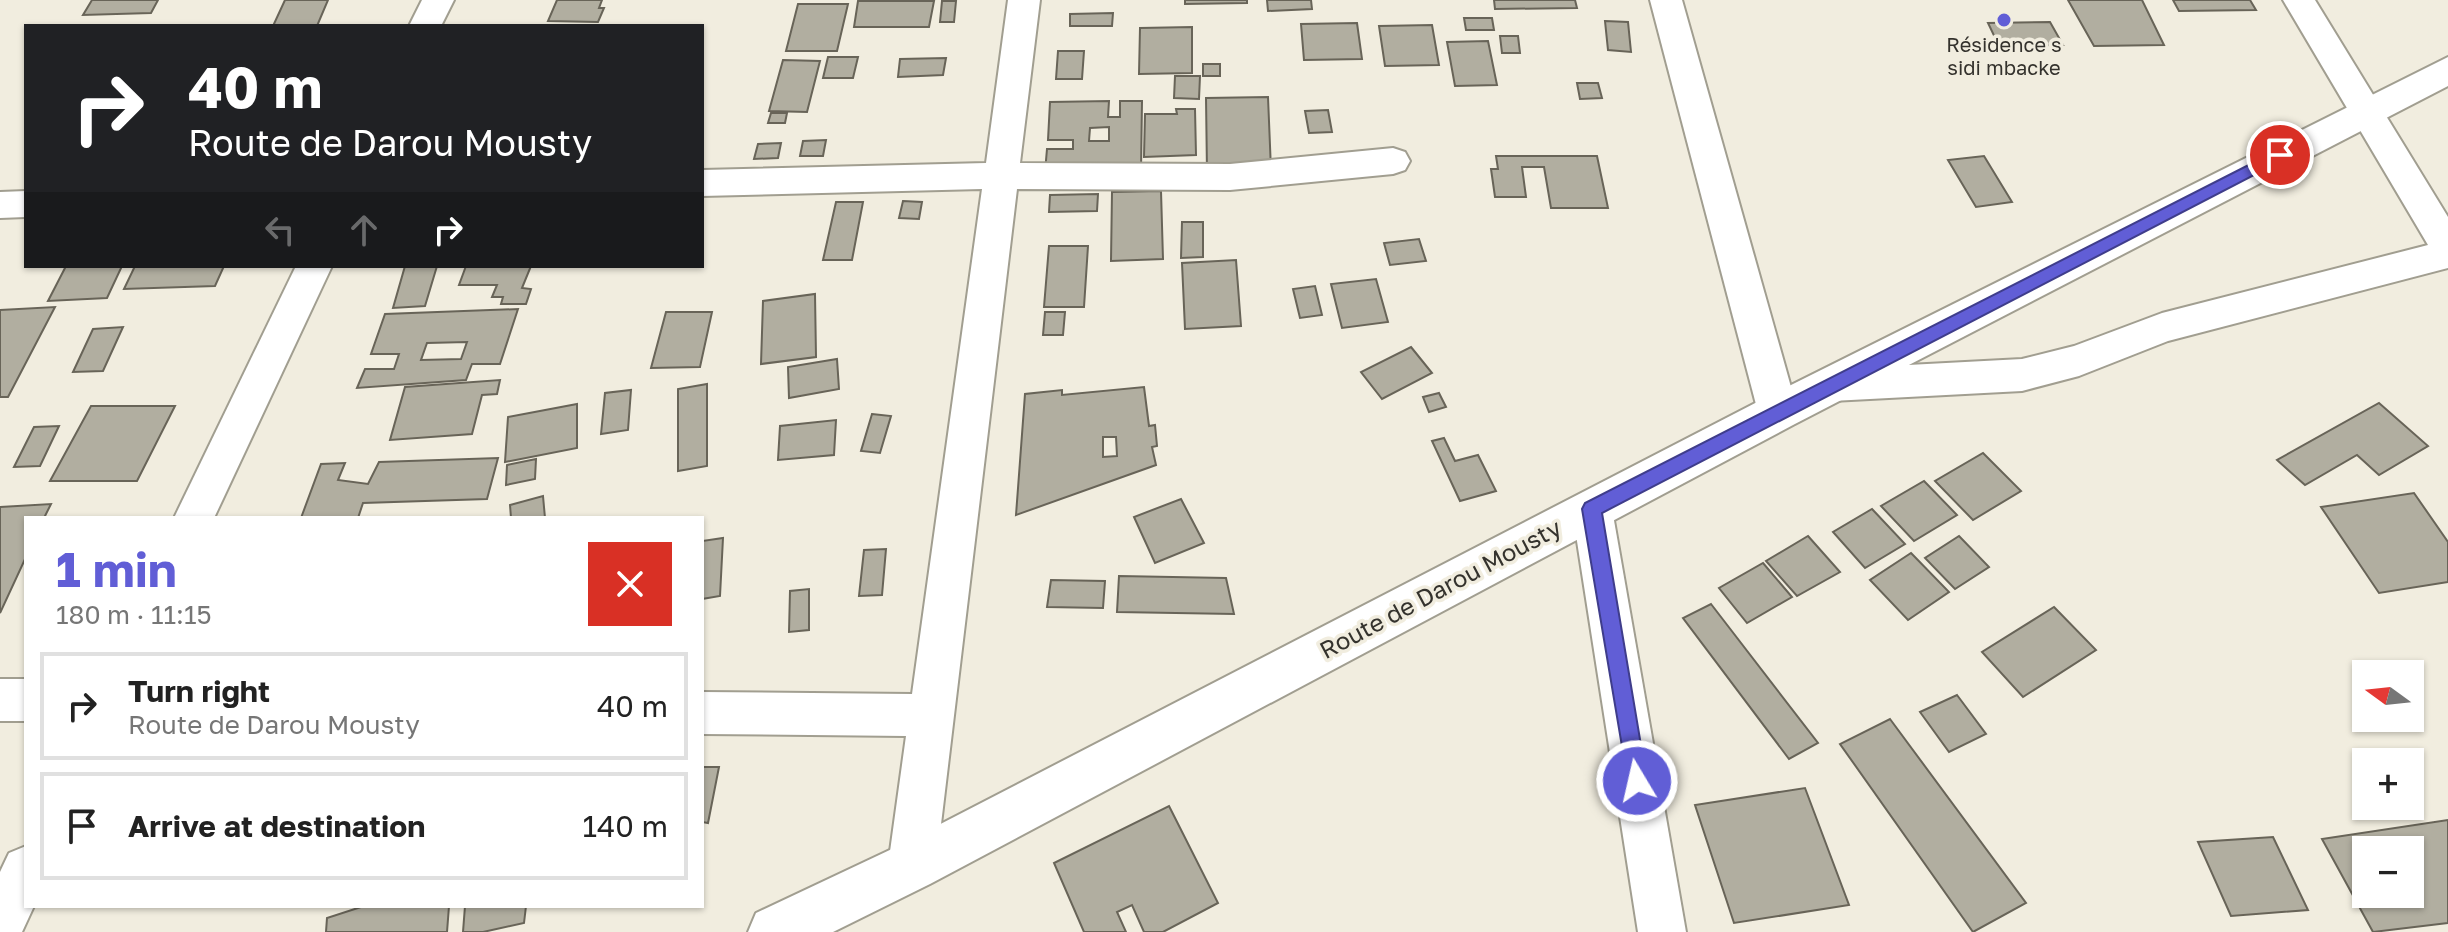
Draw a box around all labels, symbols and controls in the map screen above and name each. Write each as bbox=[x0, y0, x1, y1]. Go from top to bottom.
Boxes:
marker: Résidence s sidi mbacke bbox=[1995, 11, 2013, 29]
place label: Résidence s sidi mbacke bbox=[1946, 32, 2062, 79]
text: 40 m bbox=[188, 53, 322, 120]
icon: right bbox=[56, 56, 160, 160]
text: Route de Darou Mousty bbox=[188, 121, 592, 164]
pin bbox=[2246, 121, 2314, 189]
icon: arrive bbox=[2258, 133, 2302, 177]
icon: left bbox=[258, 208, 302, 252]
icon: ahead bbox=[342, 208, 386, 252]
icon: right bbox=[426, 208, 470, 252]
street label: Route de Darou Mousty bbox=[1314, 512, 1566, 664]
text: 1 min bbox=[56, 540, 177, 598]
button: close bbox=[588, 542, 672, 626]
text: 180 m · 11:15 bbox=[56, 599, 212, 630]
north arrow bbox=[2352, 660, 2424, 732]
map controls bbox=[2352, 660, 2424, 908]
text: Turn right bbox=[128, 673, 270, 709]
icon: right bbox=[60, 684, 104, 728]
text: 40 m bbox=[597, 688, 668, 724]
text: Route de Darou Mousty bbox=[128, 709, 420, 740]
position arrow bbox=[1595, 739, 1679, 823]
button: + bbox=[2352, 748, 2424, 820]
icon: arrive bbox=[60, 804, 104, 848]
text: Arrive at destination bbox=[128, 808, 425, 844]
text: 140 m bbox=[583, 808, 668, 844]
button: − bbox=[2352, 836, 2424, 908]

